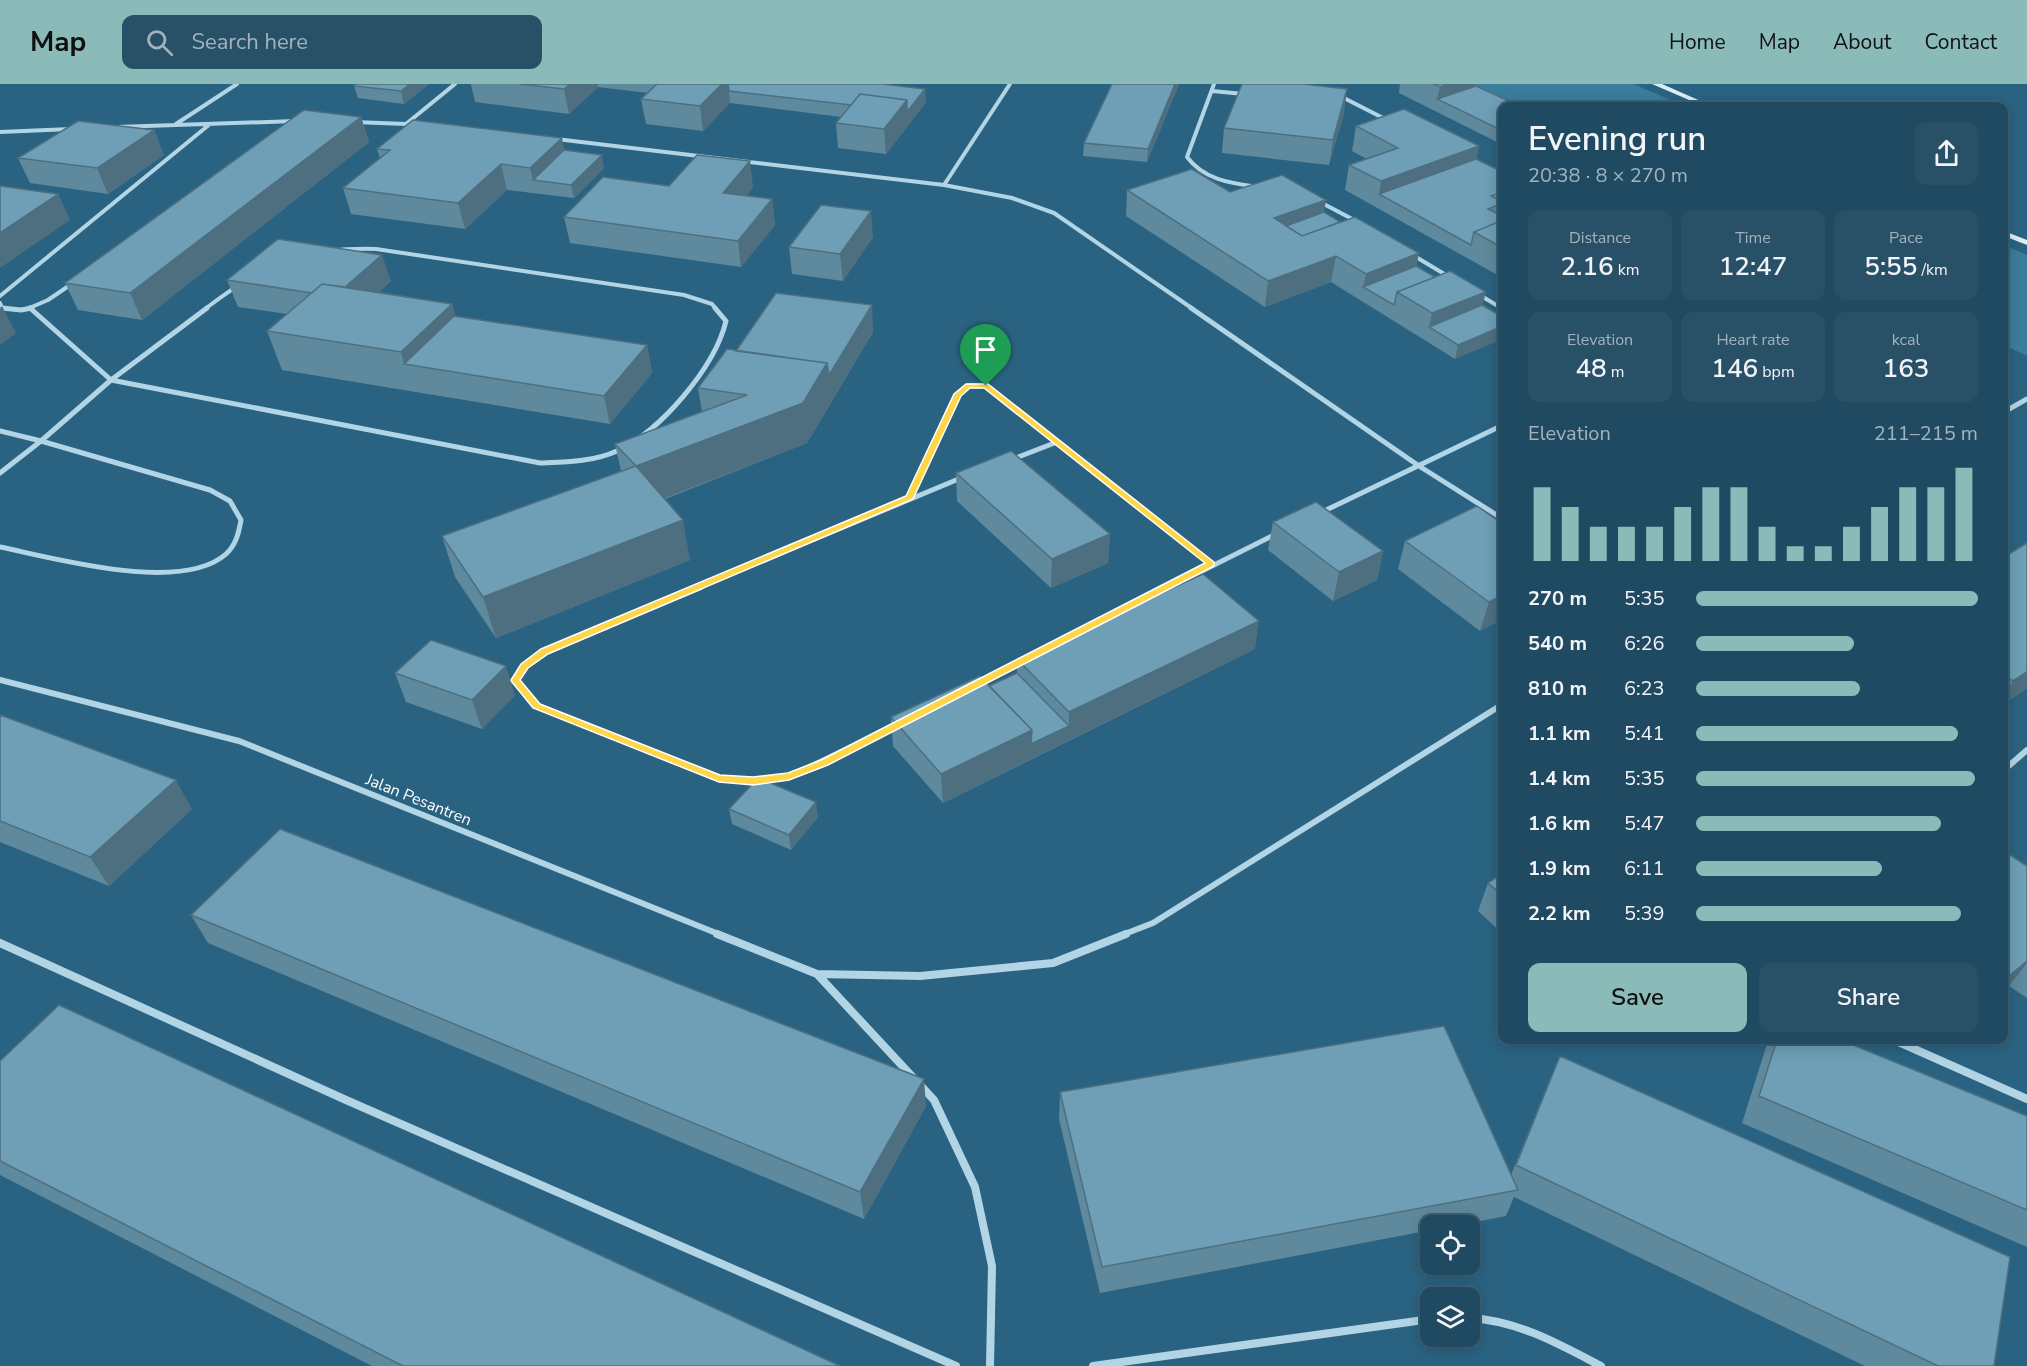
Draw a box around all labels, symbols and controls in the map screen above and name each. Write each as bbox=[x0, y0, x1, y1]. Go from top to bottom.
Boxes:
search box bbox=[122, 15, 542, 69]
text: Map bbox=[30, 23, 86, 61]
icon: search bbox=[143, 26, 176, 59]
text: Search here bbox=[191, 27, 308, 57]
text: Home bbox=[1669, 28, 1726, 56]
text: Map bbox=[1759, 28, 1800, 56]
text: About bbox=[1833, 28, 1891, 56]
text: Contact bbox=[1924, 28, 1997, 56]
text: Evening run bbox=[1528, 117, 1706, 162]
button: share bbox=[1915, 122, 1978, 185]
text: 20:38 · 8 × 270 m bbox=[1528, 162, 1688, 189]
text: Distance bbox=[1569, 227, 1631, 249]
text: Time bbox=[1735, 227, 1771, 249]
text: Pace bbox=[1889, 227, 1923, 249]
text: 2.16 bbox=[1561, 249, 1614, 284]
text: 12:47 bbox=[1719, 249, 1787, 284]
text: 5:55 bbox=[1864, 249, 1917, 284]
text: km bbox=[1614, 259, 1639, 281]
text: /km bbox=[1917, 259, 1948, 281]
pin bbox=[960, 324, 1011, 386]
text: Elevation bbox=[1567, 329, 1633, 351]
text: Heart rate bbox=[1716, 329, 1790, 351]
text: kcal bbox=[1892, 329, 1920, 351]
icon: arrive bbox=[969, 333, 1002, 366]
text: 48 bbox=[1575, 351, 1607, 386]
text: 146 bbox=[1711, 351, 1758, 386]
text: 163 bbox=[1883, 351, 1929, 386]
text: m bbox=[1607, 361, 1625, 383]
text: bpm bbox=[1758, 361, 1795, 383]
text: Elevation bbox=[1528, 420, 1611, 447]
text: 211–215 m bbox=[1874, 420, 1978, 447]
text: 270 m bbox=[1528, 585, 1587, 612]
text: 5:35 bbox=[1624, 585, 1665, 612]
text: 540 m bbox=[1528, 630, 1587, 657]
text: 6:26 bbox=[1624, 630, 1665, 657]
text: 810 m bbox=[1528, 675, 1587, 702]
text: 6:23 bbox=[1624, 675, 1665, 702]
text: 1.1 km bbox=[1528, 720, 1591, 747]
text: 5:41 bbox=[1624, 720, 1665, 747]
text: 1.4 km bbox=[1528, 765, 1591, 792]
text: 5:35 bbox=[1624, 765, 1665, 792]
street label: Jalan Pesantren bbox=[361, 768, 475, 831]
text: 1.6 km bbox=[1528, 810, 1591, 837]
text: 5:47 bbox=[1624, 810, 1665, 837]
text: 1.9 km bbox=[1528, 855, 1591, 882]
text: 6:11 bbox=[1624, 855, 1665, 882]
text: 2.2 km bbox=[1528, 900, 1591, 927]
text: 5:39 bbox=[1624, 900, 1665, 927]
button: Save bbox=[1528, 963, 1747, 1032]
button: Share bbox=[1759, 963, 1978, 1032]
map controls bbox=[1420, 1215, 1480, 1347]
button: locate bbox=[1420, 1215, 1480, 1275]
button: layers bbox=[1420, 1287, 1480, 1347]

